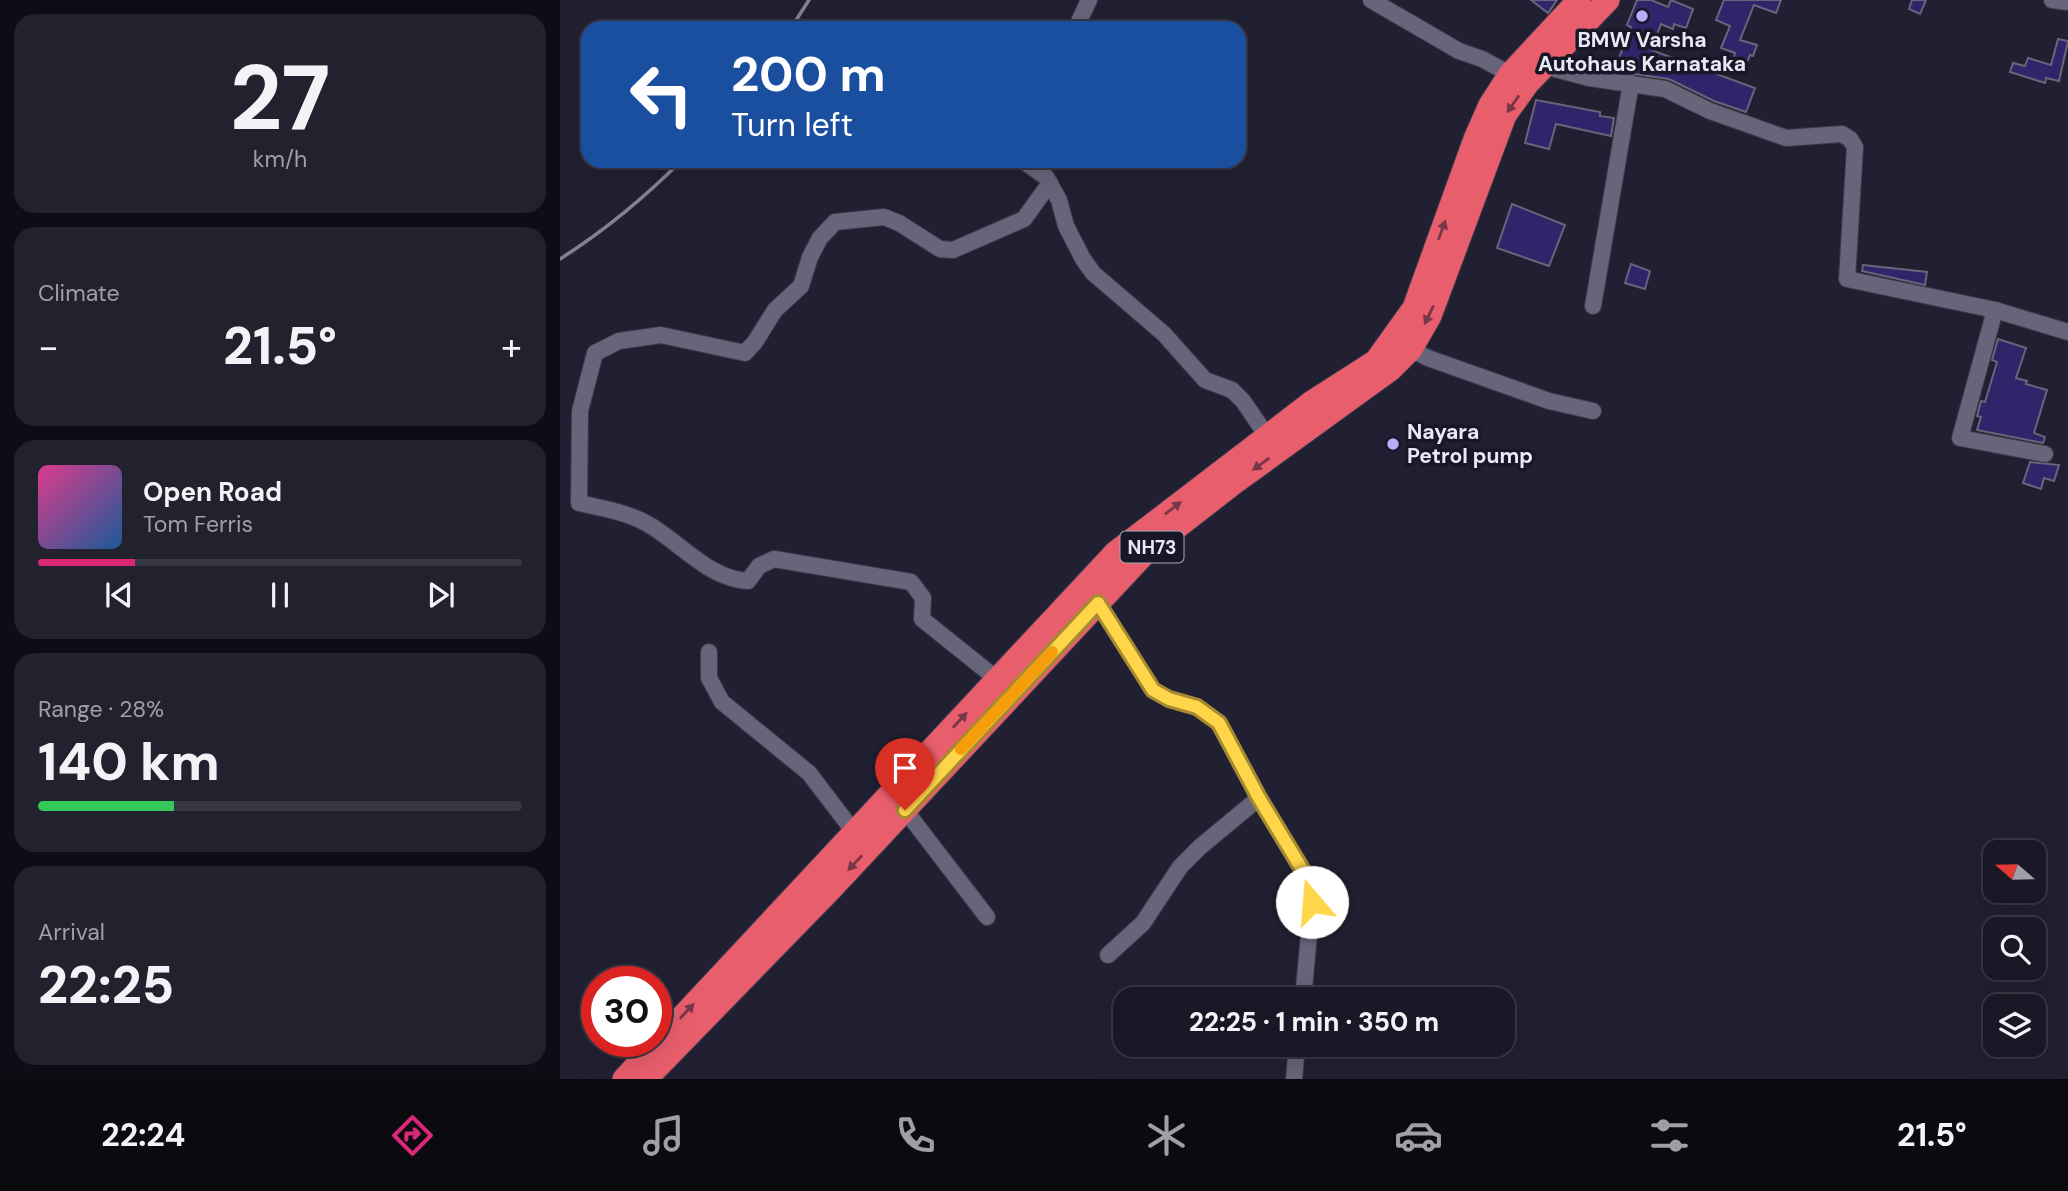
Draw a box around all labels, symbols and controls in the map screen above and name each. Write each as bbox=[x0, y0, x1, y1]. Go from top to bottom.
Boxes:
marker: BMW Varsha Autohaus Karnataka bbox=[1634, 8, 1650, 24]
place label: BMW Varsha Autohaus Karnataka bbox=[1538, 26, 1746, 78]
text: 27 bbox=[230, 39, 330, 157]
text: 200 m bbox=[731, 42, 886, 106]
icon: left bbox=[616, 49, 707, 140]
one-way arrow bbox=[1506, 95, 1520, 113]
text: Turn left bbox=[731, 104, 853, 146]
text: km/h bbox=[253, 144, 307, 174]
one-way arrow bbox=[1437, 219, 1448, 240]
text: Climate bbox=[38, 278, 120, 308]
one-way arrow bbox=[1424, 305, 1435, 325]
text: 21.5° bbox=[223, 312, 337, 380]
text: − bbox=[38, 322, 59, 372]
text: + bbox=[501, 322, 522, 372]
place label: Nayara Petrol pump bbox=[1407, 418, 1533, 470]
marker: Nayara Petrol pump bbox=[1385, 436, 1401, 452]
one-way arrow bbox=[1252, 457, 1270, 471]
text: Open Road bbox=[143, 475, 282, 509]
one-way arrow bbox=[1164, 501, 1182, 516]
text: Tom Ferris bbox=[143, 509, 253, 539]
road number: NH73 bbox=[1120, 532, 1184, 562]
icon: previous bbox=[100, 576, 138, 614]
icon: pause bbox=[261, 576, 299, 614]
icon: next bbox=[422, 576, 460, 614]
text: Range · 28% bbox=[38, 694, 164, 724]
one-way arrow bbox=[952, 712, 968, 729]
text: 140 km bbox=[38, 728, 220, 796]
pin bbox=[875, 738, 935, 810]
icon: arrive bbox=[886, 749, 924, 787]
north arrow bbox=[1983, 840, 2046, 903]
map controls bbox=[1983, 840, 2046, 1057]
one-way arrow bbox=[848, 854, 864, 871]
position arrow bbox=[1275, 865, 1349, 939]
text: Arrival bbox=[38, 917, 105, 947]
button: search bbox=[1983, 917, 2046, 980]
text: 22:25 bbox=[38, 951, 174, 1019]
speed limit sign: 30 bbox=[581, 966, 672, 1057]
button: layers bbox=[1983, 994, 2046, 1057]
one-way arrow bbox=[679, 1002, 695, 1020]
text: 22:25 · 1 min · 350 m bbox=[1189, 1005, 1439, 1039]
icon: directions bbox=[388, 1111, 437, 1160]
icon: music bbox=[639, 1111, 688, 1160]
icon: phone bbox=[891, 1111, 940, 1160]
icon: climate bbox=[1142, 1111, 1191, 1160]
icon: car bbox=[1394, 1111, 1443, 1160]
icon: filters bbox=[1645, 1111, 1694, 1160]
text: 22:24 bbox=[101, 1114, 185, 1156]
text: 21.5° bbox=[1897, 1114, 1967, 1156]

